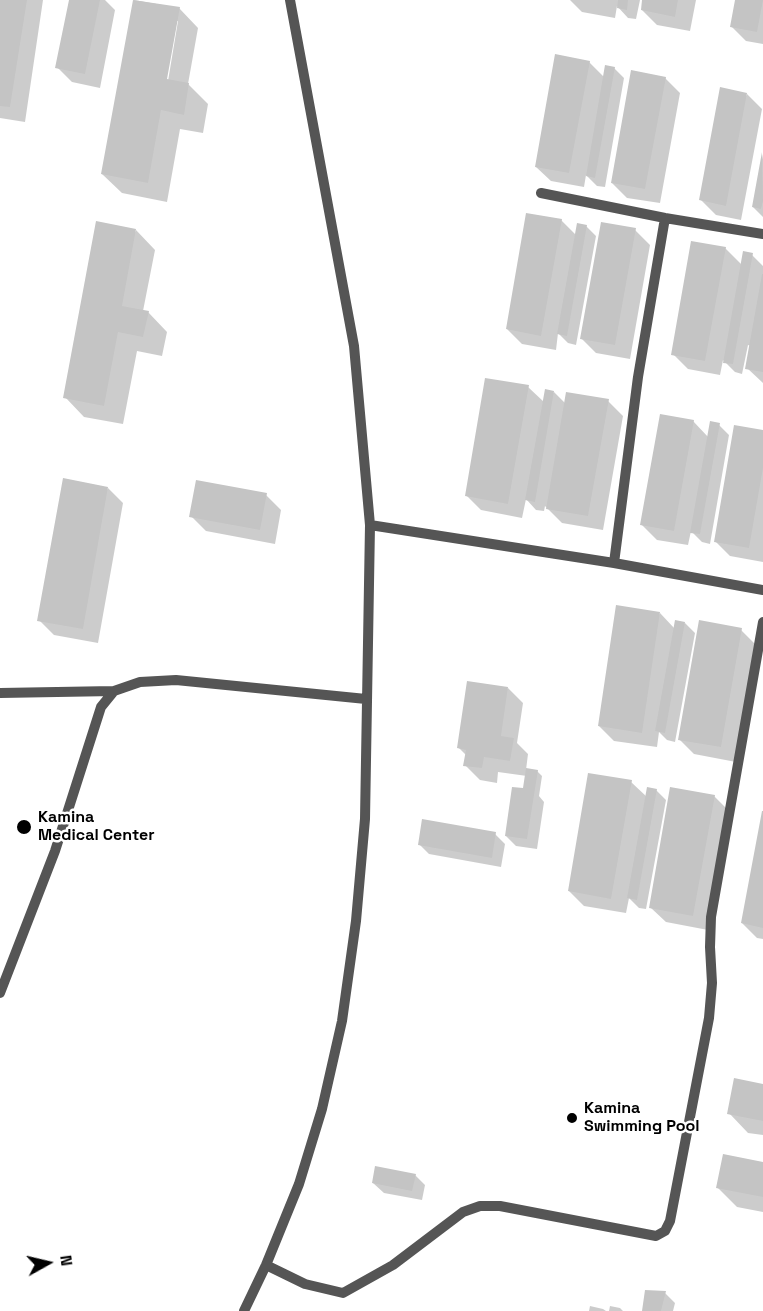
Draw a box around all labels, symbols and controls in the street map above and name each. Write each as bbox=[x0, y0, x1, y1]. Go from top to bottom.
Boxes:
place label: Kamina Medical Center bbox=[38, 808, 154, 846]
marker: Kamina Medical Center bbox=[15, 818, 33, 836]
place label: Kamina Swimming Pool bbox=[584, 1099, 700, 1137]
marker: Kamina Swimming Pool bbox=[565, 1111, 579, 1125]
north arrow bbox=[18, 1233, 78, 1293]
text: N bbox=[55, 1254, 77, 1267]

